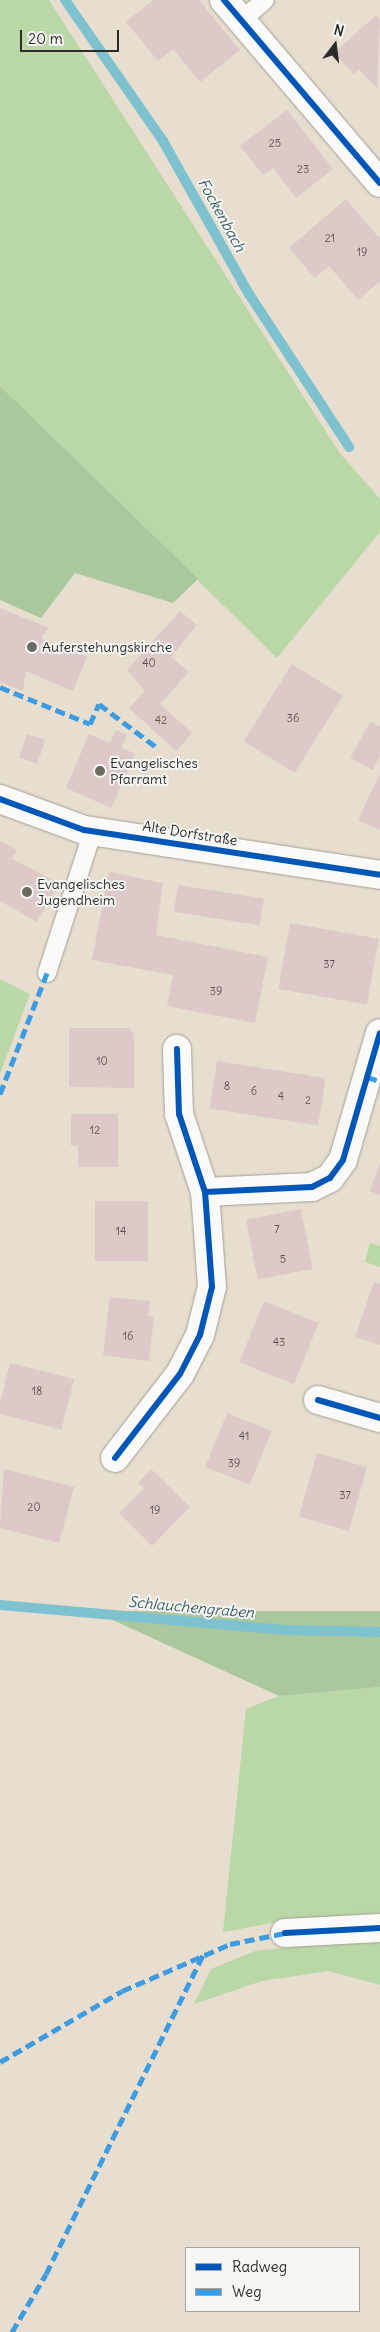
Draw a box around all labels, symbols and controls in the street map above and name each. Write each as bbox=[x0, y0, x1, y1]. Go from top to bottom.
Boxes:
scale bar bbox=[22, 20, 121, 52]
north arrow bbox=[310, 20, 360, 70]
text: N bbox=[332, 21, 346, 40]
text: 20 m bbox=[28, 29, 63, 48]
house number: 25 bbox=[269, 136, 281, 150]
house number: 23 bbox=[297, 162, 309, 176]
water label: Fockenbach bbox=[194, 175, 250, 255]
house number: 21 bbox=[325, 231, 335, 245]
house number: 19 bbox=[357, 245, 367, 259]
place label: Auferstehungskirche bbox=[42, 639, 172, 655]
marker: Auferstehungskirche bbox=[26, 641, 38, 653]
house number: 40 bbox=[142, 656, 156, 670]
house number: 36 bbox=[287, 711, 299, 725]
house number: 42 bbox=[155, 713, 167, 727]
place label: Evangelisches Pfarramt bbox=[110, 755, 198, 788]
marker: Evangelisches Pfarramt bbox=[94, 765, 106, 777]
street label: Alte Dorfstraße bbox=[142, 817, 238, 849]
place label: Evangelisches Jugendheim bbox=[37, 876, 125, 909]
marker: Evangelisches Jugendheim bbox=[21, 886, 33, 898]
house number: 37 bbox=[323, 957, 335, 971]
house number: 39 bbox=[210, 984, 222, 998]
house number: 10 bbox=[96, 1054, 108, 1068]
house number: 8 bbox=[224, 1079, 230, 1093]
house number: 6 bbox=[251, 1084, 257, 1098]
house number: 4 bbox=[278, 1089, 284, 1103]
house number: 2 bbox=[305, 1093, 311, 1107]
house number: 12 bbox=[90, 1123, 100, 1137]
house number: 7 bbox=[274, 1222, 280, 1236]
house number: 14 bbox=[116, 1224, 126, 1238]
house number: 5 bbox=[280, 1252, 286, 1266]
house number: 16 bbox=[123, 1329, 133, 1343]
house number: 43 bbox=[273, 1335, 285, 1349]
house number: 18 bbox=[32, 1384, 42, 1398]
house number: 41 bbox=[239, 1429, 249, 1443]
house number: 39 bbox=[228, 1456, 240, 1470]
house number: 37 bbox=[339, 1488, 351, 1502]
house number: 20 bbox=[27, 1500, 41, 1514]
house number: 19 bbox=[150, 1503, 160, 1517]
water label: Schlauchengraben bbox=[127, 1593, 255, 1621]
legend bbox=[185, 2247, 360, 2312]
text: Radweg bbox=[232, 2257, 287, 2276]
text: Weg bbox=[232, 2282, 262, 2301]

